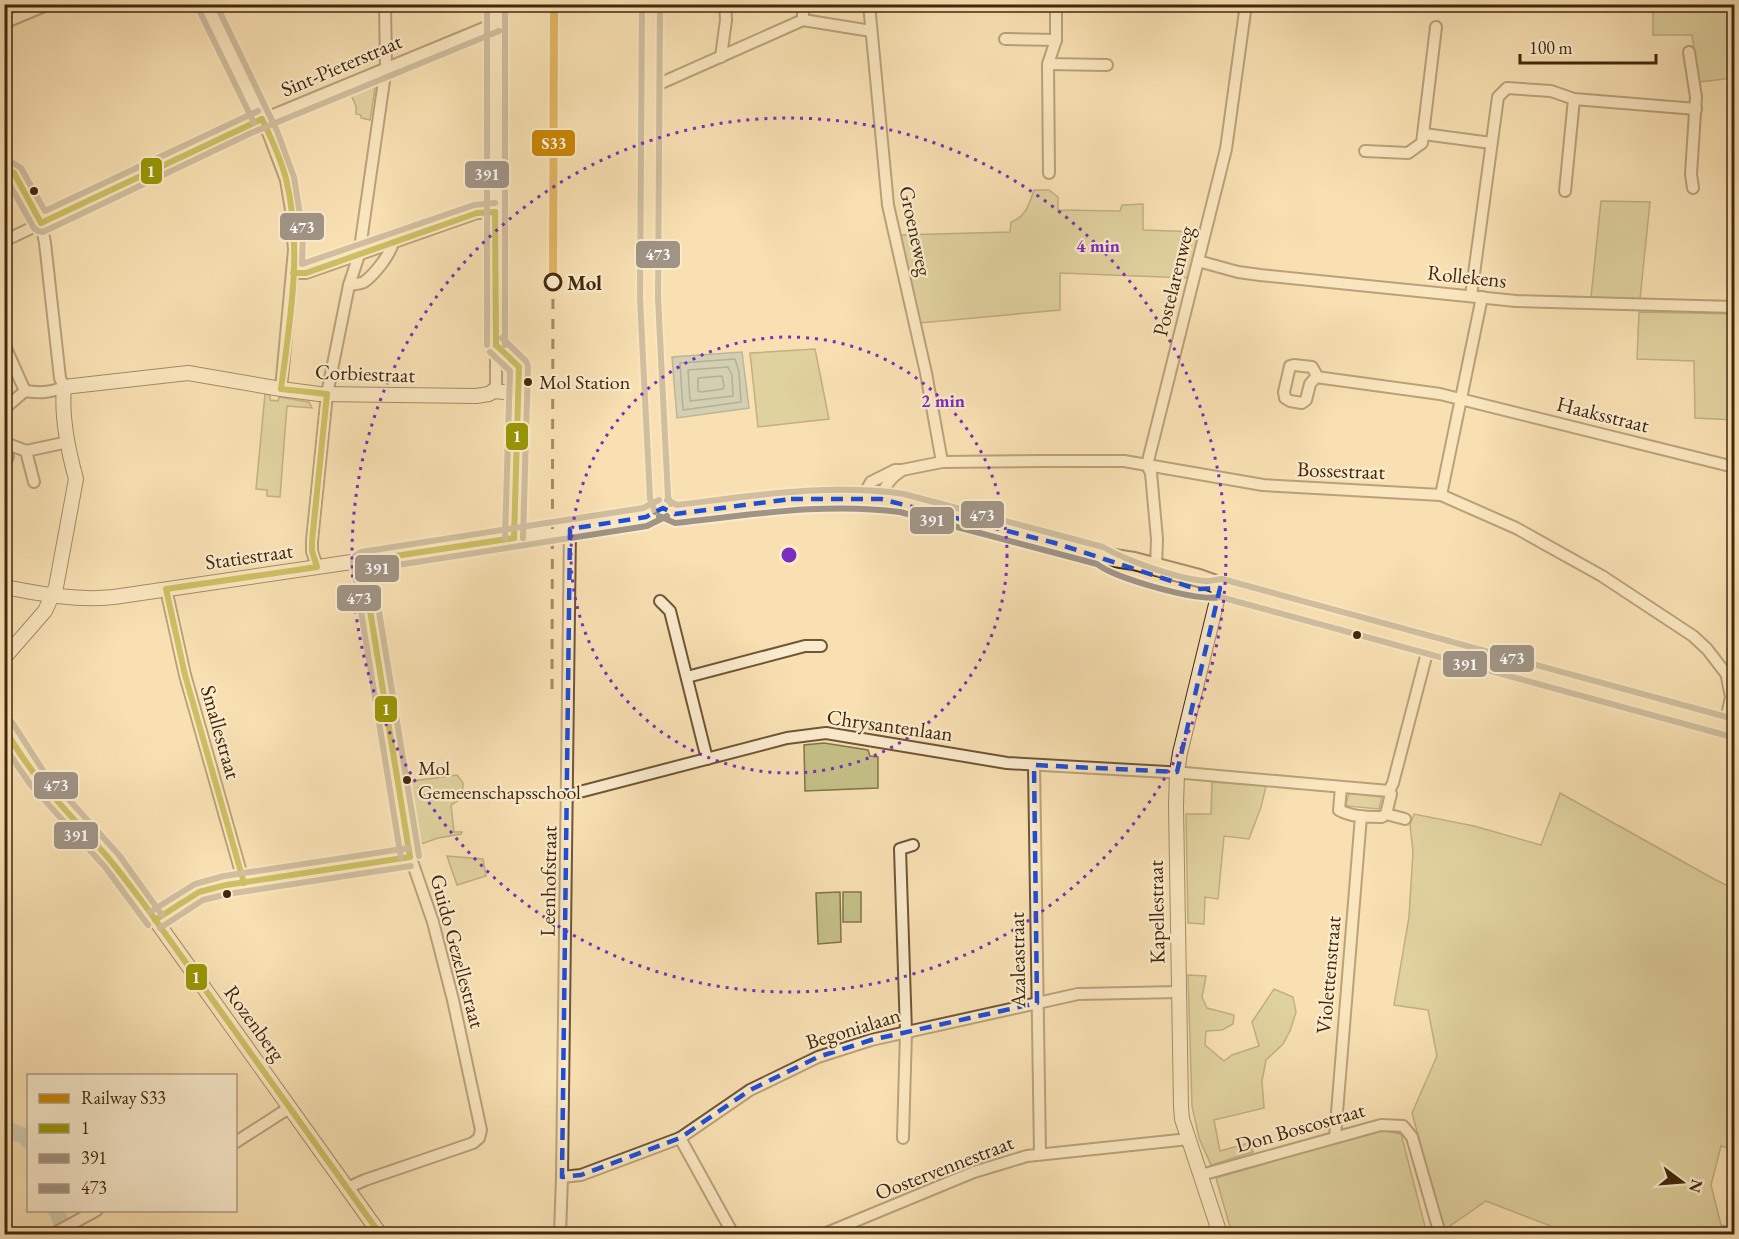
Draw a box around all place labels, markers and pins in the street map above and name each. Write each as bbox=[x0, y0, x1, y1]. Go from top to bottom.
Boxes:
unlabelled marker bbox=[28, 185, 40, 197]
place label: Mol bbox=[567, 269, 602, 296]
marker: Mol bbox=[544, 273, 562, 291]
place label: Mol Station bbox=[539, 369, 631, 395]
marker: Mol Station bbox=[522, 376, 534, 388]
centre of rings bbox=[779, 545, 799, 565]
unlabelled marker bbox=[1351, 629, 1363, 641]
place label: Mol Gemeenschapsschool bbox=[418, 755, 581, 805]
marker: Mol Gemeenschapsschool bbox=[401, 774, 413, 786]
unlabelled marker bbox=[221, 888, 233, 900]

